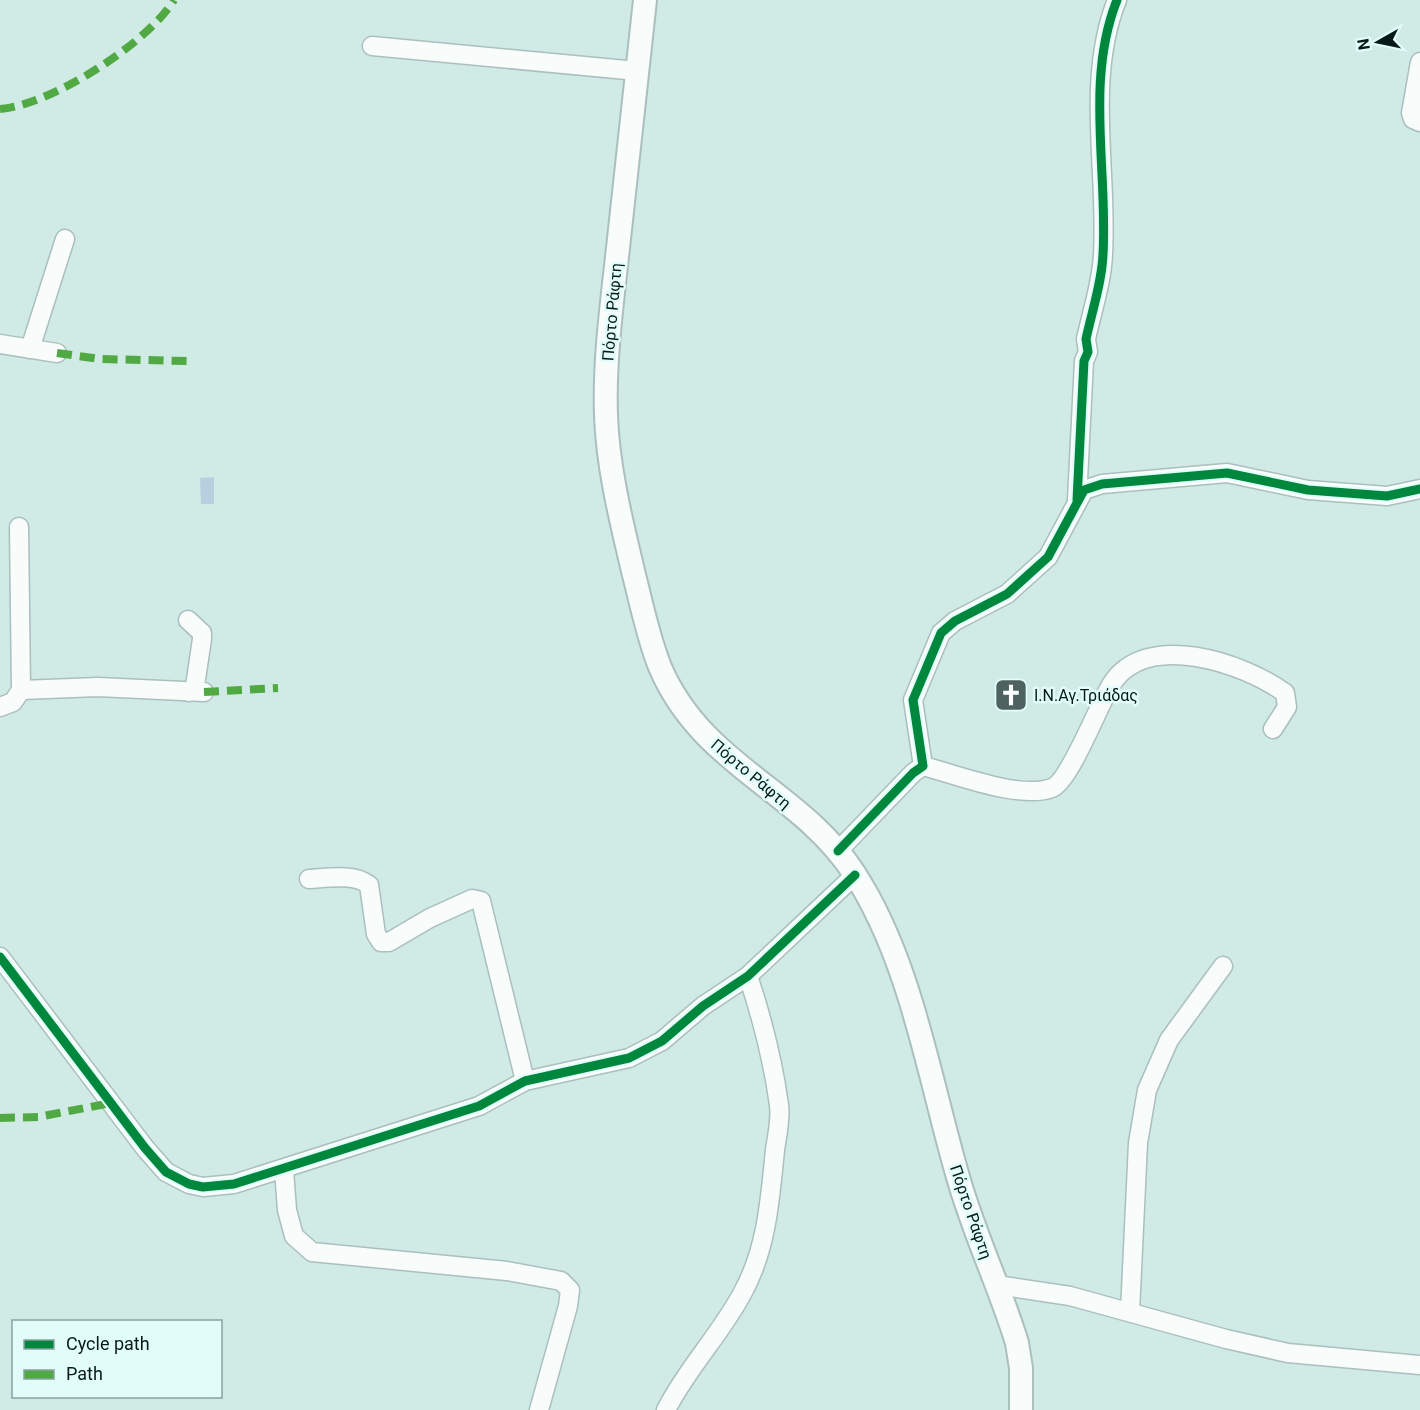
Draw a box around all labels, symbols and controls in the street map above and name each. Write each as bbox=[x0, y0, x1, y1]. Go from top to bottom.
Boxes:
north arrow bbox=[1348, 12, 1408, 72]
text: N bbox=[1353, 37, 1374, 51]
street label: Πόρτο Ράφτη bbox=[598, 262, 626, 362]
church icon: Ι.Ν.Αγ.Τριάδας bbox=[993, 677, 1029, 713]
place label: Ι.Ν.Αγ.Τριάδας bbox=[1034, 686, 1138, 705]
street label: Πόρτο Ράφτη bbox=[707, 735, 795, 813]
street label: Πόρτο Ράφτη bbox=[946, 1162, 996, 1262]
legend bbox=[12, 1320, 222, 1398]
text: Cycle path bbox=[66, 1333, 150, 1354]
text: Path bbox=[66, 1363, 103, 1384]

